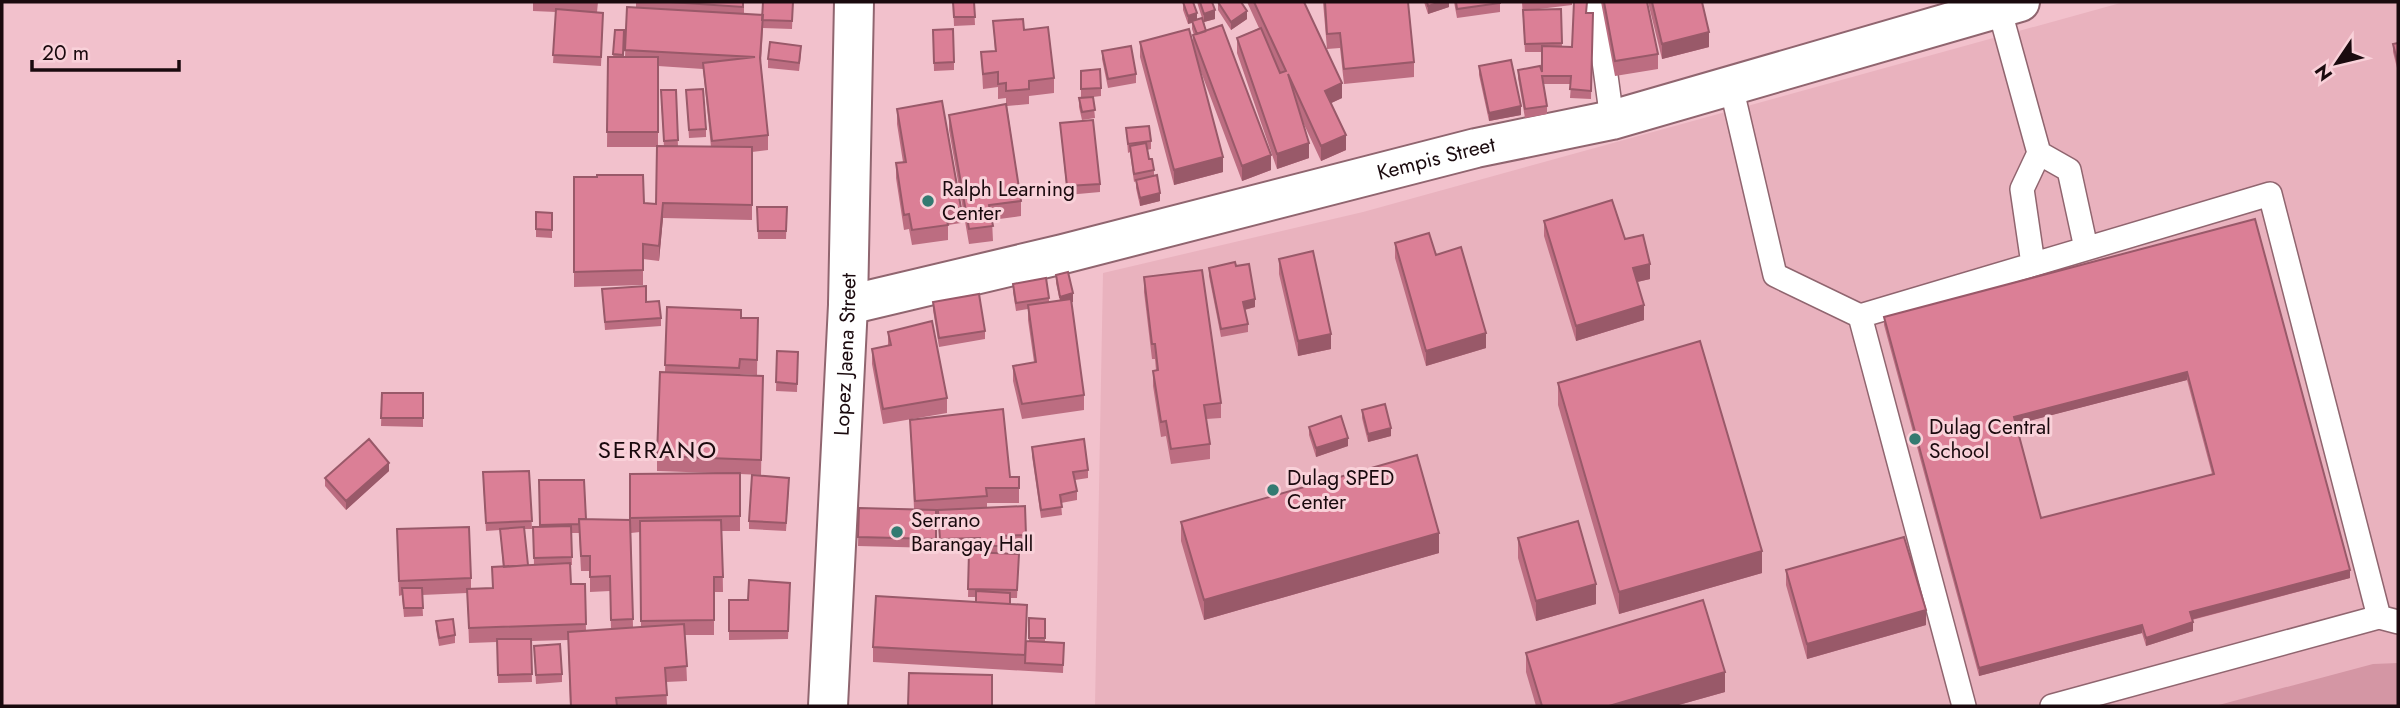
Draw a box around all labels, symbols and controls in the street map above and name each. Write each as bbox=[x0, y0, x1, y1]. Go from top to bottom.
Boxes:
scale bar bbox=[32, 28, 178, 72]
north arrow bbox=[2302, 28, 2372, 98]
text: 20 m bbox=[42, 38, 89, 68]
text: N bbox=[2308, 59, 2339, 86]
street label: Kempis Street bbox=[1374, 129, 1498, 188]
place label: Ralph Learning Center bbox=[942, 174, 1075, 228]
marker: Ralph Learning Center bbox=[920, 193, 936, 209]
street label: Lopez Jaena Street bbox=[826, 273, 864, 437]
place label: Dulag Central School bbox=[1929, 412, 2051, 466]
marker: Dulag Central School bbox=[1907, 431, 1923, 447]
district label: SERRANO bbox=[598, 432, 718, 467]
place label: Dulag SPED Center bbox=[1287, 463, 1394, 517]
marker: Dulag SPED Center bbox=[1265, 482, 1281, 498]
place label: Serrano Barangay Hall bbox=[911, 505, 1033, 559]
marker: Serrano Barangay Hall bbox=[889, 524, 905, 540]

